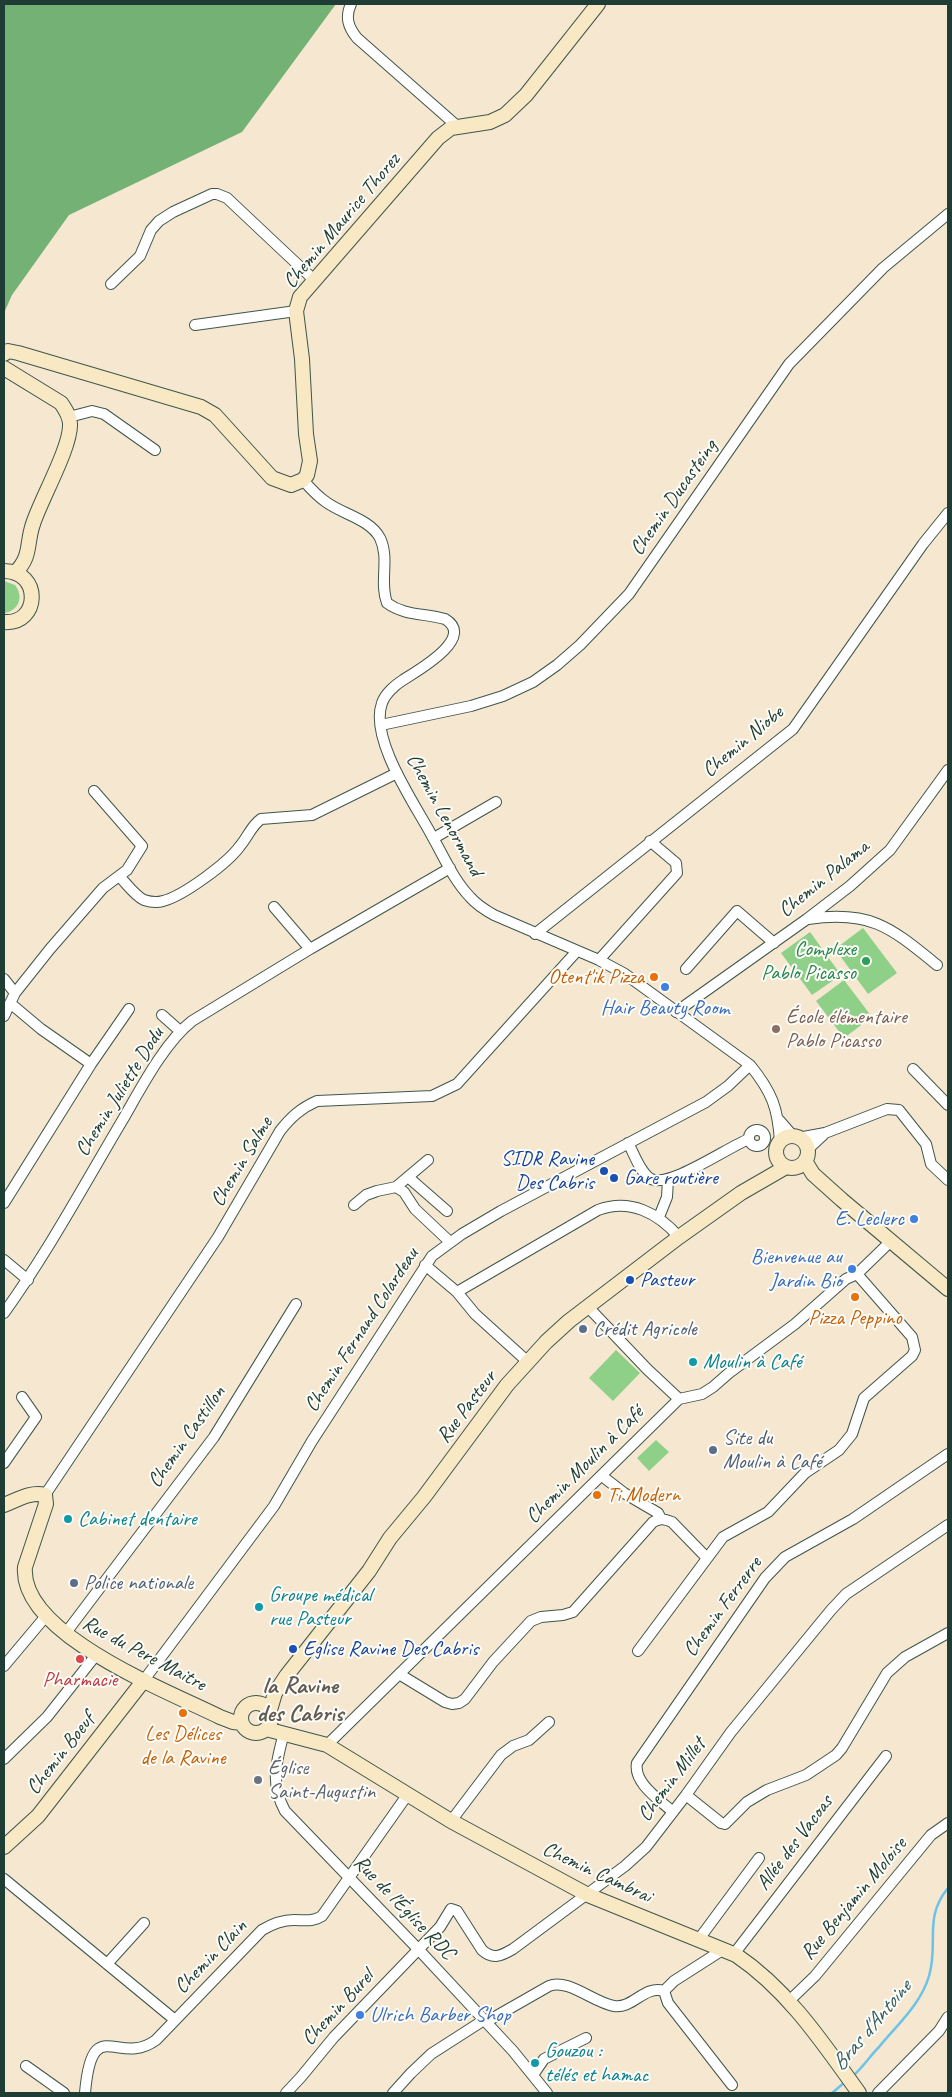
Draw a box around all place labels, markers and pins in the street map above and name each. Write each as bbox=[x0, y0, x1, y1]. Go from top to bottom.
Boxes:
place label: Complexe Pablo Picasso bbox=[761, 936, 856, 986]
marker: Complexe Pablo Picasso bbox=[860, 955, 872, 967]
place label: Otent'ik Pizza bbox=[548, 964, 644, 990]
marker: Otent'ik Pizza bbox=[648, 971, 660, 983]
marker: Hair Beauty Room bbox=[659, 981, 671, 993]
place label: Hair Beauty Room bbox=[601, 995, 729, 1021]
place label: École élémentaire Pablo Picasso bbox=[786, 1004, 907, 1054]
marker: École élémentaire Pablo Picasso bbox=[770, 1023, 782, 1035]
place label: SIDR Ravine Des Cabris bbox=[501, 1146, 594, 1196]
marker: SIDR Ravine Des Cabris bbox=[598, 1165, 610, 1177]
place label: Gare routière bbox=[624, 1165, 718, 1191]
marker: Gare routière bbox=[608, 1172, 620, 1184]
place label: E. Leclerc bbox=[835, 1206, 904, 1232]
marker: E. Leclerc bbox=[908, 1213, 920, 1225]
place label: Bienvenue au Jardin Bio bbox=[751, 1244, 842, 1294]
marker: Bienvenue au Jardin Bio bbox=[846, 1263, 858, 1275]
place label: Pasteur bbox=[640, 1267, 694, 1293]
marker: Pasteur bbox=[624, 1274, 636, 1286]
marker: Pizza Peppino bbox=[849, 1291, 861, 1303]
place label: Pizza Peppino bbox=[808, 1305, 902, 1331]
place label: Crédit Agricole bbox=[593, 1316, 697, 1342]
marker: Crédit Agricole bbox=[577, 1323, 589, 1335]
place label: Moulin à Café bbox=[703, 1349, 802, 1375]
marker: Moulin à Café bbox=[687, 1356, 699, 1368]
place label: Site du Moulin à Café bbox=[723, 1425, 822, 1475]
marker: Site du Moulin à Café bbox=[707, 1444, 719, 1456]
place label: Ti Modern bbox=[607, 1482, 680, 1508]
marker: Ti Modern bbox=[591, 1489, 603, 1501]
place label: Cabinet dentaire bbox=[78, 1506, 197, 1532]
marker: Cabinet dentaire bbox=[62, 1513, 74, 1525]
place label: Police nationale bbox=[84, 1570, 193, 1596]
marker: Police nationale bbox=[68, 1577, 80, 1589]
place label: Groupe médical rue Pasteur bbox=[269, 1582, 372, 1632]
marker: Groupe médical rue Pasteur bbox=[253, 1601, 265, 1613]
place label: Eglise Ravine Des Cabris bbox=[303, 1636, 478, 1662]
marker: Eglise Ravine Des Cabris bbox=[287, 1643, 299, 1655]
marker: Pharmacie bbox=[74, 1653, 86, 1665]
place label: Pharmacie bbox=[43, 1667, 117, 1693]
marker: Les Délices de la Ravine bbox=[177, 1707, 189, 1719]
place label: Les Délices de la Ravine bbox=[141, 1721, 225, 1771]
place label: Église Saint-Augustin bbox=[268, 1755, 375, 1805]
marker: Église Saint-Augustin bbox=[252, 1774, 264, 1786]
place label: Ulrich Barber Shop bbox=[370, 2002, 510, 2028]
marker: Ulrich Barber Shop bbox=[354, 2009, 366, 2021]
place label: Gouzou : télés et hamac bbox=[545, 2038, 648, 2088]
marker: Gouzou : télés et hamac bbox=[529, 2057, 541, 2069]

